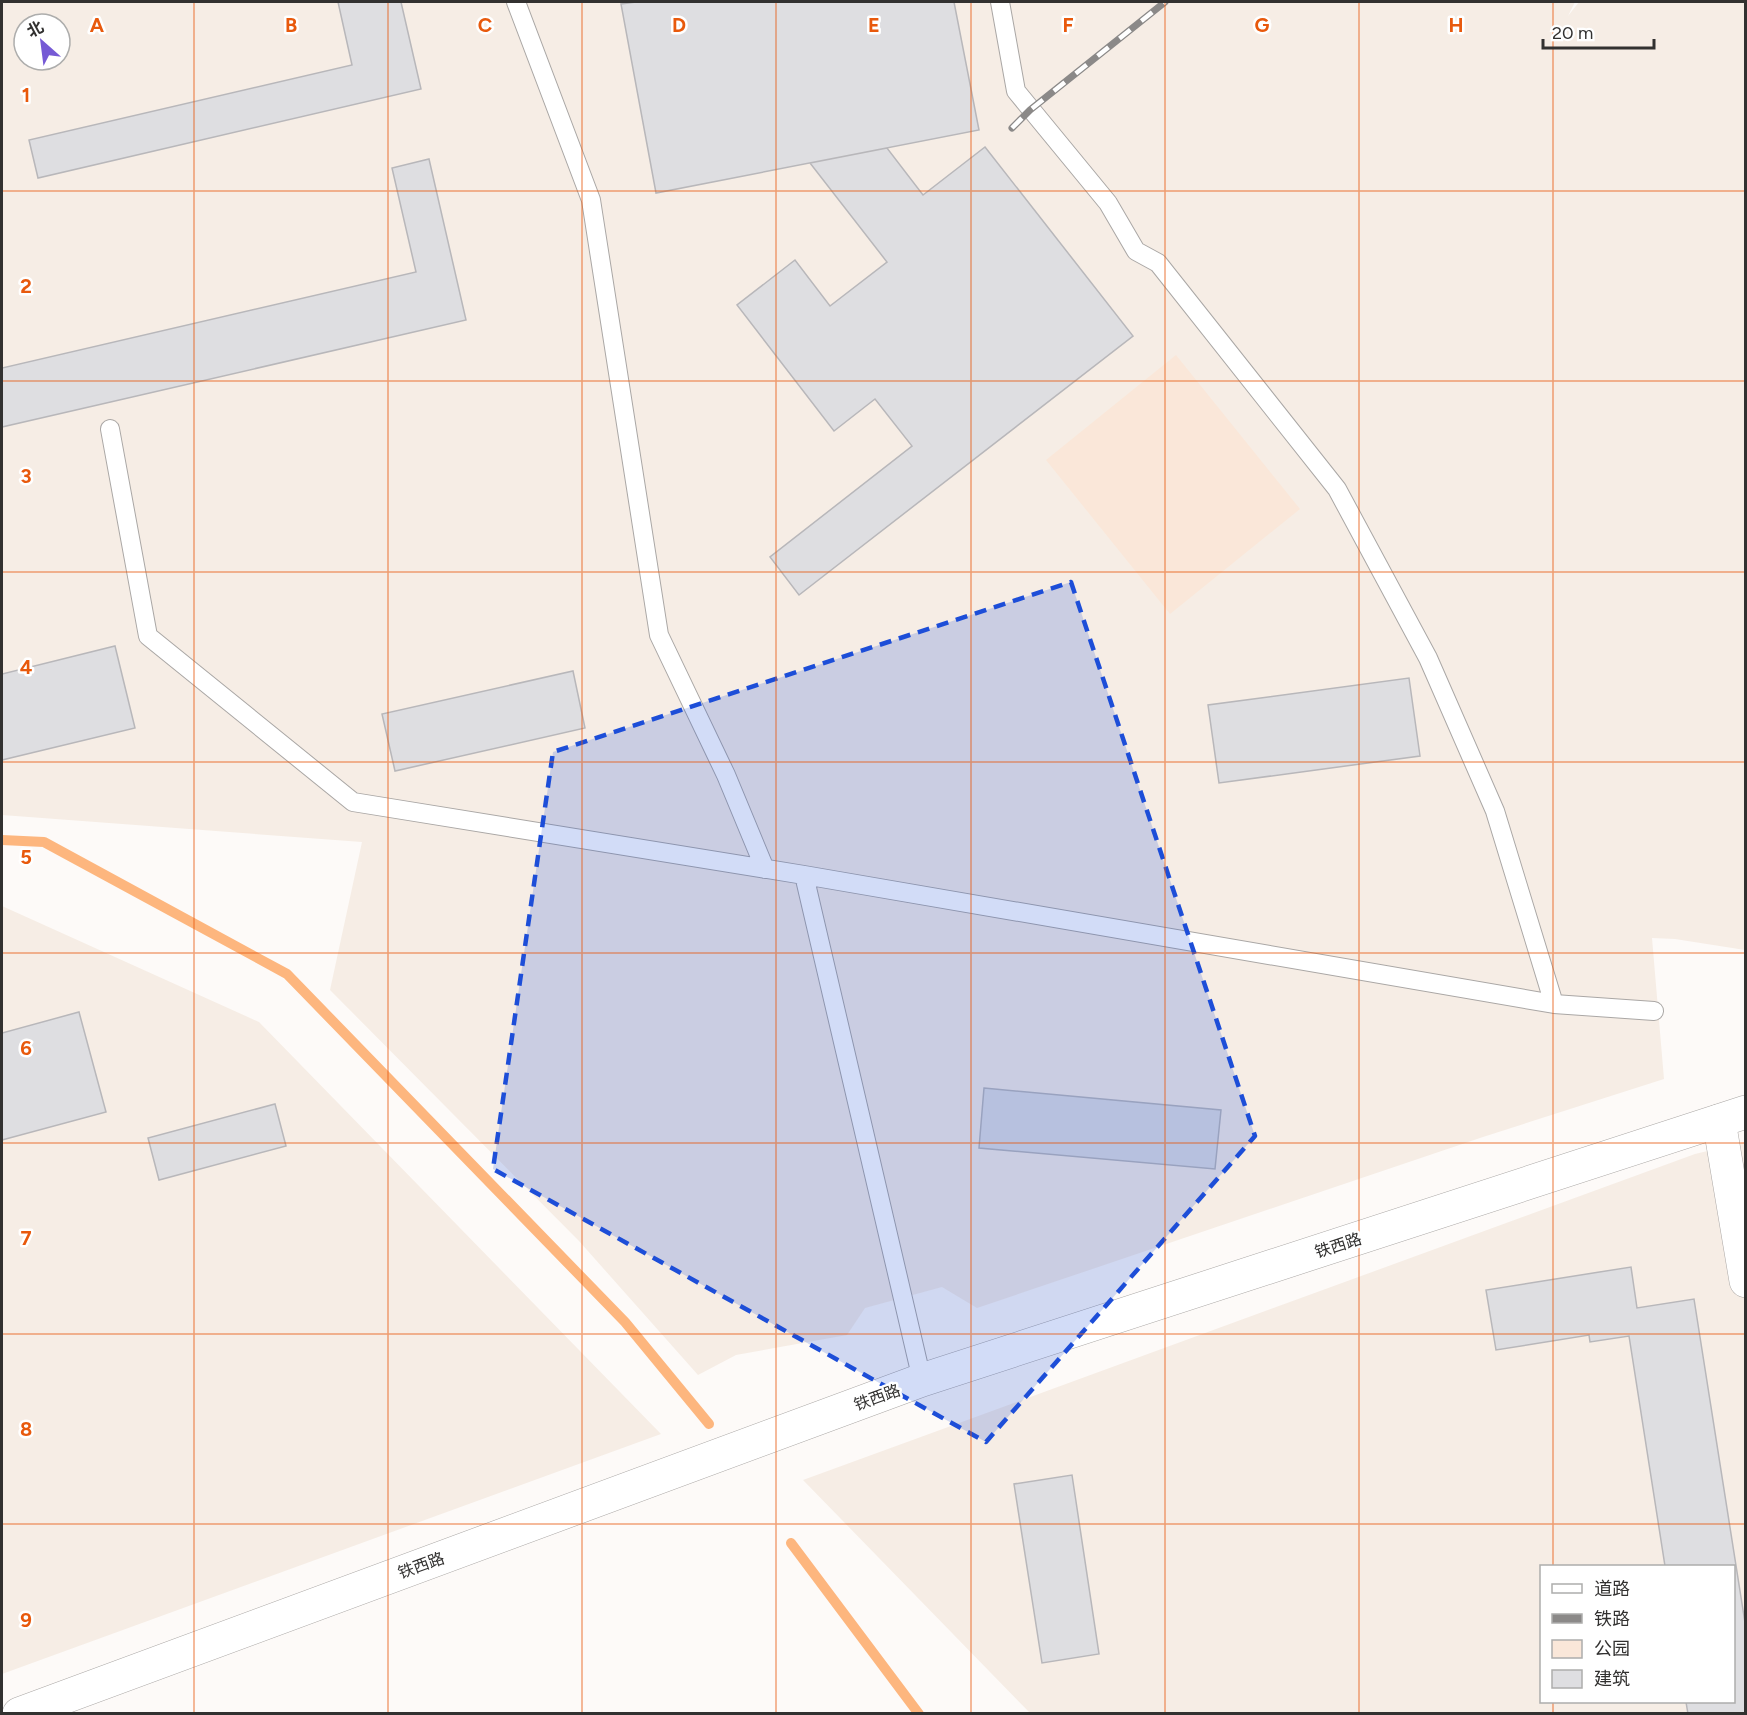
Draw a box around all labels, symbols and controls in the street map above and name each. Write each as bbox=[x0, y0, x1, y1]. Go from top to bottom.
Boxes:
north arrow bbox=[12, 12, 72, 72]
scale bar bbox=[1543, 12, 1654, 50]
text: A bbox=[90, 13, 105, 37]
text: B bbox=[285, 13, 297, 37]
text: C bbox=[478, 13, 492, 37]
text: D bbox=[672, 13, 686, 37]
text: E bbox=[868, 13, 880, 37]
text: F bbox=[1062, 13, 1074, 37]
text: G bbox=[1255, 13, 1270, 37]
text: H bbox=[1449, 13, 1464, 37]
text: 北 bbox=[24, 17, 47, 41]
text: 20 m bbox=[1552, 22, 1593, 44]
text: 1 bbox=[22, 83, 30, 107]
text: 2 bbox=[20, 274, 32, 298]
text: 3 bbox=[20, 464, 32, 488]
text: 4 bbox=[20, 655, 33, 679]
text: 5 bbox=[20, 845, 32, 869]
text: 6 bbox=[20, 1036, 32, 1060]
text: 7 bbox=[20, 1226, 32, 1250]
street label: 铁西路 bbox=[1312, 1229, 1364, 1262]
street label: 铁西路 bbox=[851, 1380, 903, 1415]
text: 8 bbox=[20, 1417, 32, 1441]
street label: 铁西路 bbox=[395, 1548, 447, 1583]
legend bbox=[1540, 1565, 1735, 1703]
text: 道路 bbox=[1594, 1578, 1630, 1600]
text: 9 bbox=[20, 1608, 32, 1632]
text: 铁路 bbox=[1594, 1608, 1630, 1630]
text: 公园 bbox=[1594, 1638, 1630, 1660]
text: 建筑 bbox=[1594, 1668, 1630, 1690]

